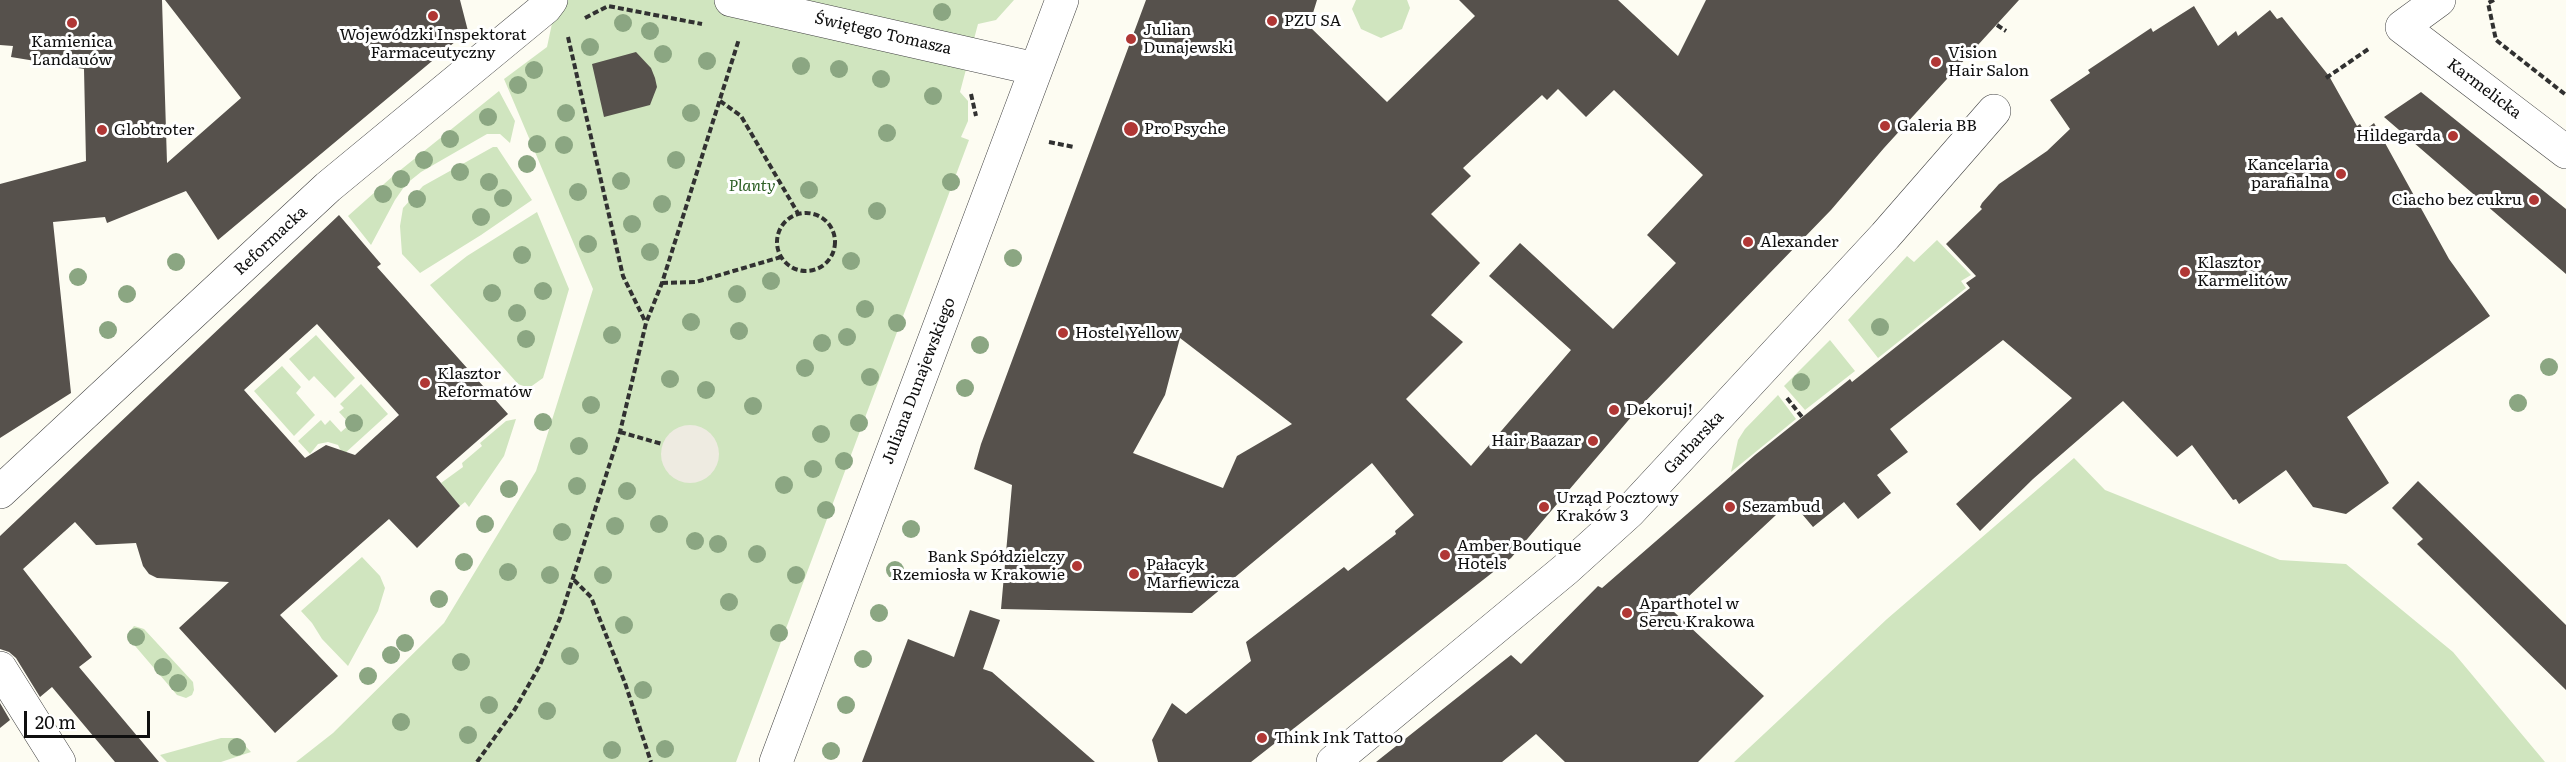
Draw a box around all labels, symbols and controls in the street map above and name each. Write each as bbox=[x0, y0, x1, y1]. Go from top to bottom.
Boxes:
marker: Wojewódzki Inspektorat Farmaceutyczny bbox=[426, 9, 440, 23]
street label: Świętego Tomasza bbox=[813, 9, 953, 59]
place label: PZU SA bbox=[1284, 11, 1341, 31]
marker: PZU SA bbox=[1265, 14, 1279, 28]
marker: Kamienica Landauów bbox=[65, 16, 79, 30]
place label: Julian Dunajewski bbox=[1143, 20, 1233, 58]
place label: Wojewódzki Inspektorat Farmaceutyczny bbox=[340, 25, 526, 63]
place label: Kamienica Landauów bbox=[31, 32, 113, 70]
marker: Julian Dunajewski bbox=[1124, 32, 1138, 46]
place label: Vision Hair Salon bbox=[1948, 43, 2029, 81]
marker: Vision Hair Salon bbox=[1929, 55, 1943, 69]
street label: Karmelicka bbox=[2443, 55, 2525, 123]
place label: Galeria BB bbox=[1897, 116, 1977, 136]
place label: Pro Psyche bbox=[1144, 119, 1226, 139]
marker: Galeria BB bbox=[1878, 119, 1892, 133]
place label: Globtroter bbox=[114, 120, 194, 140]
marker: Pro Psyche bbox=[1122, 120, 1140, 138]
marker: Globtroter bbox=[95, 123, 109, 137]
place label: Hildegarda bbox=[2356, 126, 2441, 146]
marker: Hildegarda bbox=[2446, 129, 2460, 143]
place label: Kancelaria parafialna bbox=[2247, 155, 2329, 193]
marker: Kancelaria parafialna bbox=[2334, 167, 2348, 181]
park label: Planty bbox=[728, 176, 776, 196]
place label: Ciacho bez cukru bbox=[2392, 190, 2522, 210]
marker: Ciacho bez cukru bbox=[2527, 193, 2541, 207]
street label: Reformacka bbox=[231, 202, 311, 280]
place label: Alexander bbox=[1760, 232, 1839, 252]
marker: Alexander bbox=[1741, 235, 1755, 249]
place label: Klasztor Karmelitów bbox=[2197, 253, 2288, 291]
marker: Klasztor Karmelitów bbox=[2178, 265, 2192, 279]
street label: Juliana Dunajewskiego bbox=[878, 295, 960, 467]
place label: Hostel Yellow bbox=[1075, 323, 1179, 343]
marker: Hostel Yellow bbox=[1056, 326, 1070, 340]
place label: Klasztor Reformatów bbox=[437, 364, 532, 402]
marker: Klasztor Reformatów bbox=[418, 376, 432, 390]
place label: Dekoruj! bbox=[1626, 400, 1693, 420]
marker: Dekoruj! bbox=[1607, 403, 1621, 417]
street label: Garbarska bbox=[1660, 408, 1728, 478]
place label: Hair Baazar bbox=[1491, 431, 1581, 451]
marker: Hair Baazar bbox=[1586, 434, 1600, 448]
place label: Urząd Pocztowy Kraków 3 bbox=[1556, 488, 1679, 526]
place label: Sezambud bbox=[1742, 497, 1821, 517]
marker: Urząd Pocztowy Kraków 3 bbox=[1537, 500, 1551, 514]
marker: Sezambud bbox=[1723, 500, 1737, 514]
place label: Amber Boutique Hotels bbox=[1457, 536, 1581, 574]
place label: Bank Spółdzielczy Rzemiosła w Krakowie bbox=[892, 547, 1065, 585]
marker: Amber Boutique Hotels bbox=[1438, 548, 1452, 562]
place label: Pałacyk Marfiewicza bbox=[1146, 555, 1240, 593]
marker: Bank Spółdzielczy Rzemiosła w Krakowie bbox=[1070, 559, 1084, 573]
marker: Pałacyk Marfiewicza bbox=[1127, 567, 1141, 581]
place label: Aparthotel w Sercu Krakowa bbox=[1639, 594, 1755, 632]
marker: Aparthotel w Sercu Krakowa bbox=[1620, 606, 1634, 620]
scale bar bbox=[27, 699, 153, 737]
text: 20 m bbox=[35, 708, 76, 735]
place label: Think Ink Tattoo bbox=[1274, 728, 1403, 748]
marker: Think Ink Tattoo bbox=[1255, 731, 1269, 745]

